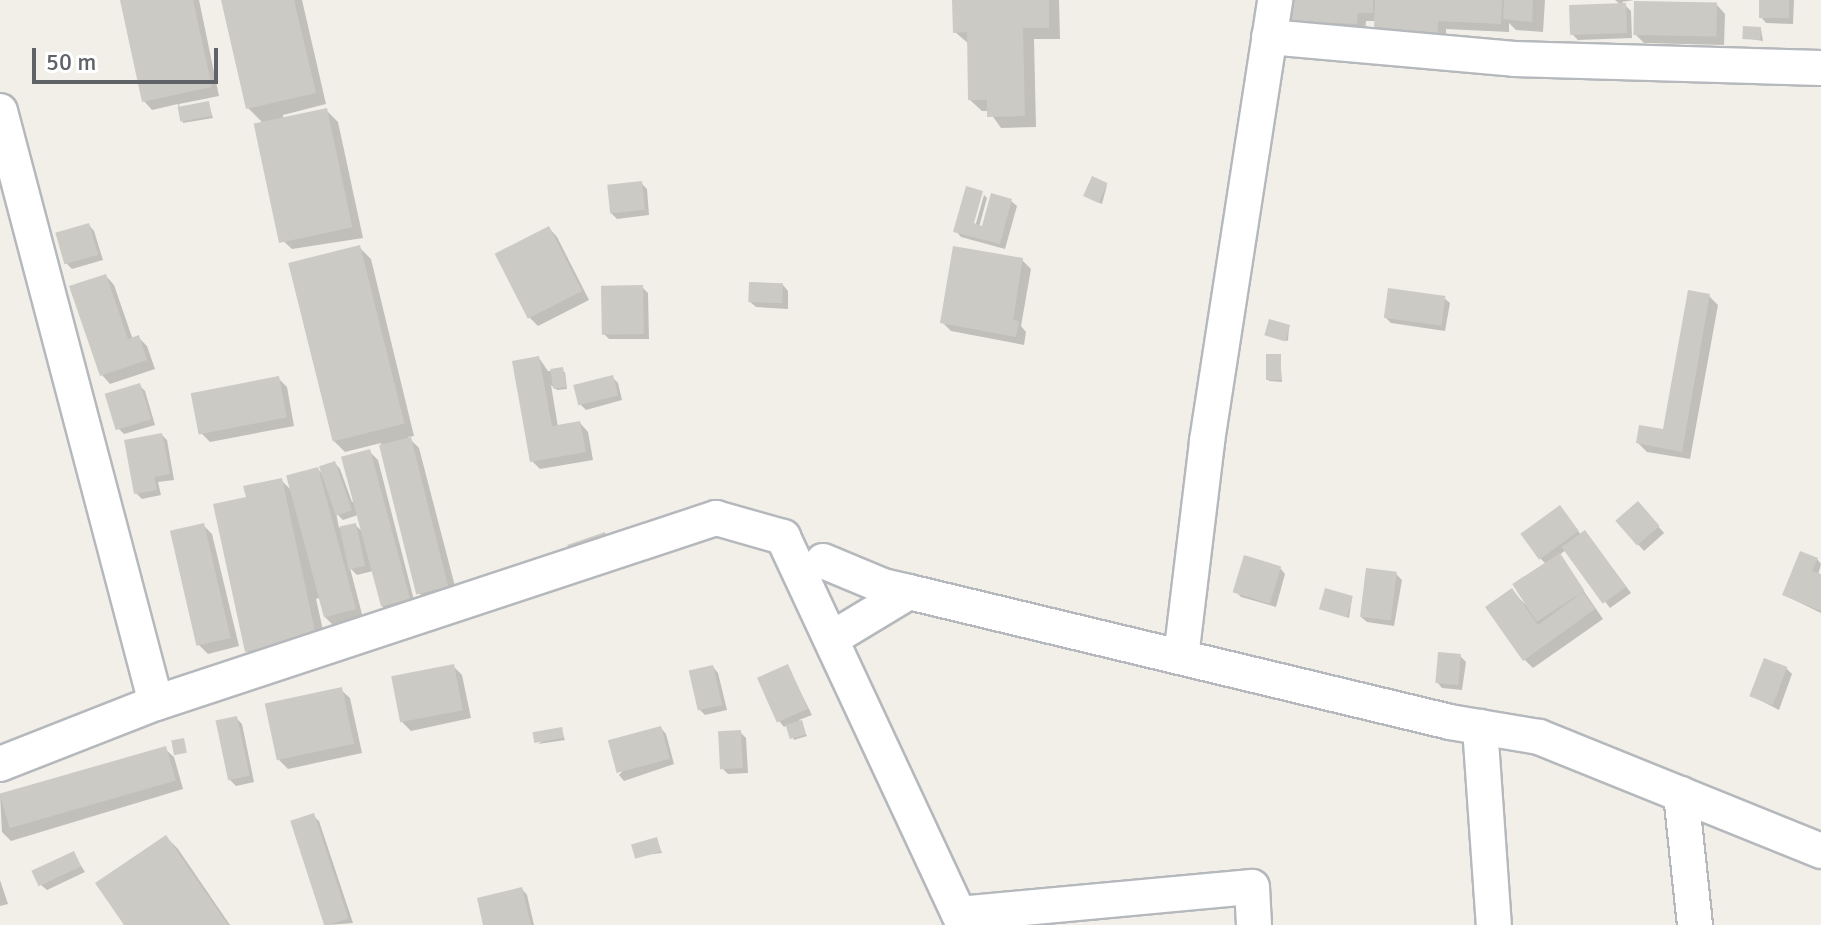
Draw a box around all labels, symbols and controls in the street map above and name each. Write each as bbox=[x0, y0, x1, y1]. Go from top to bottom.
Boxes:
scale bar bbox=[36, 32, 222, 82]
text: 50 m bbox=[46, 47, 96, 77]

